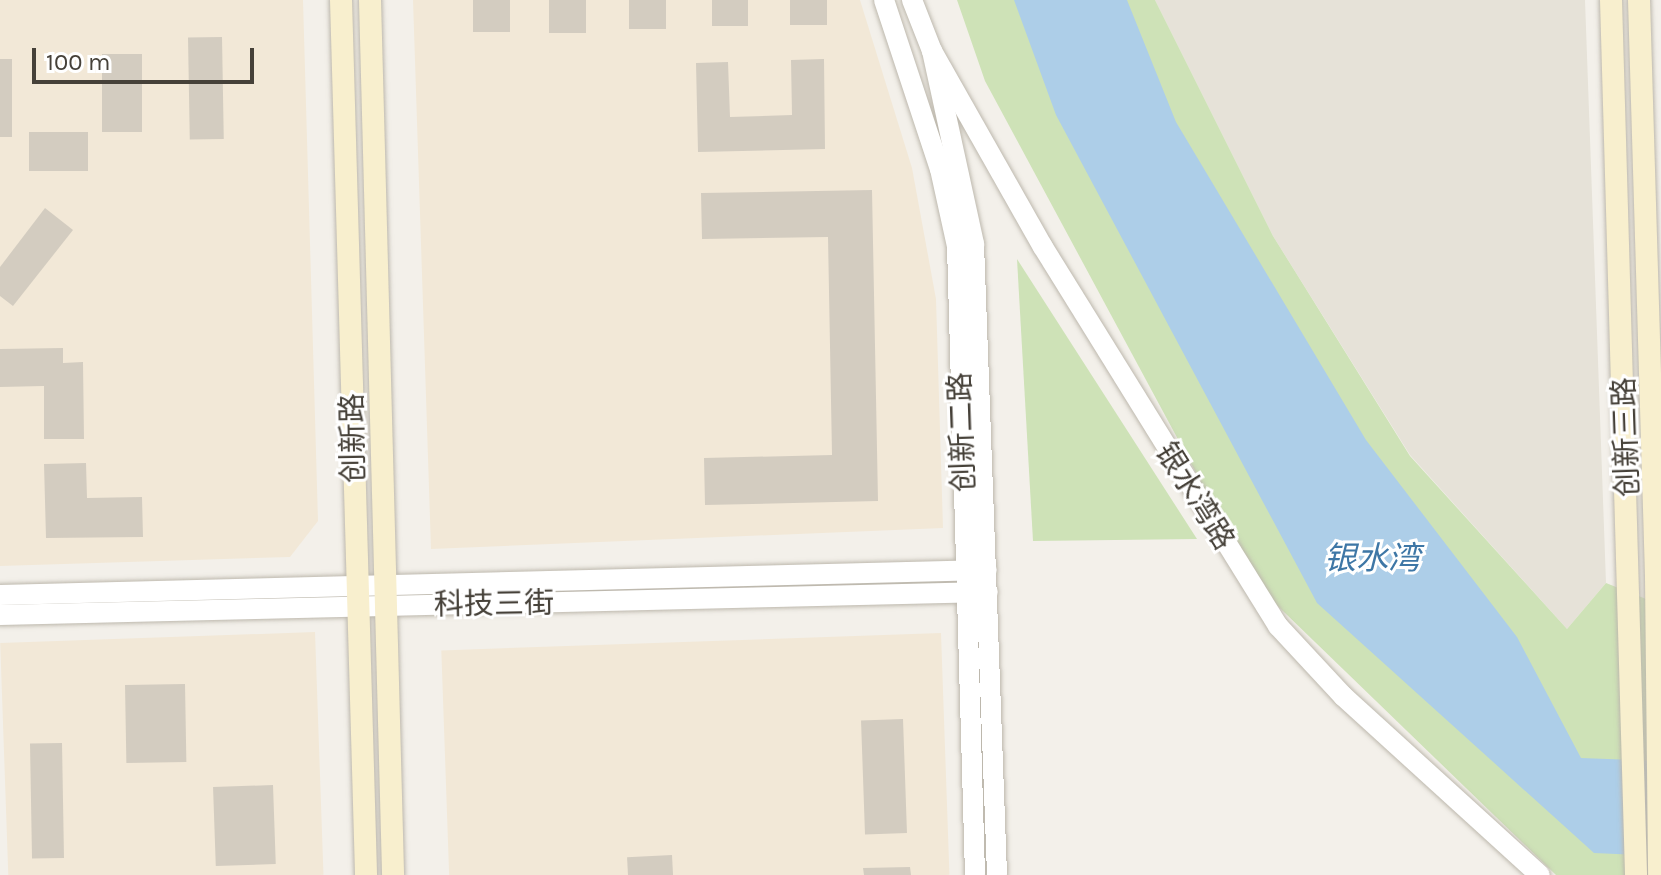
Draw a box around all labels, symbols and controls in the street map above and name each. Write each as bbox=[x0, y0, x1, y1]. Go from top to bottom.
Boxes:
scale bar bbox=[36, 32, 258, 82]
text: 100 m bbox=[46, 48, 111, 76]
street label: 创新二路 bbox=[942, 371, 982, 493]
street label: 创新三路 bbox=[1606, 376, 1646, 498]
street label: 创新路 bbox=[334, 393, 372, 483]
street label: 银水湾路 bbox=[1148, 436, 1242, 556]
water label: 银水湾 bbox=[1324, 540, 1420, 578]
street label: 科技三街 bbox=[434, 585, 554, 623]

